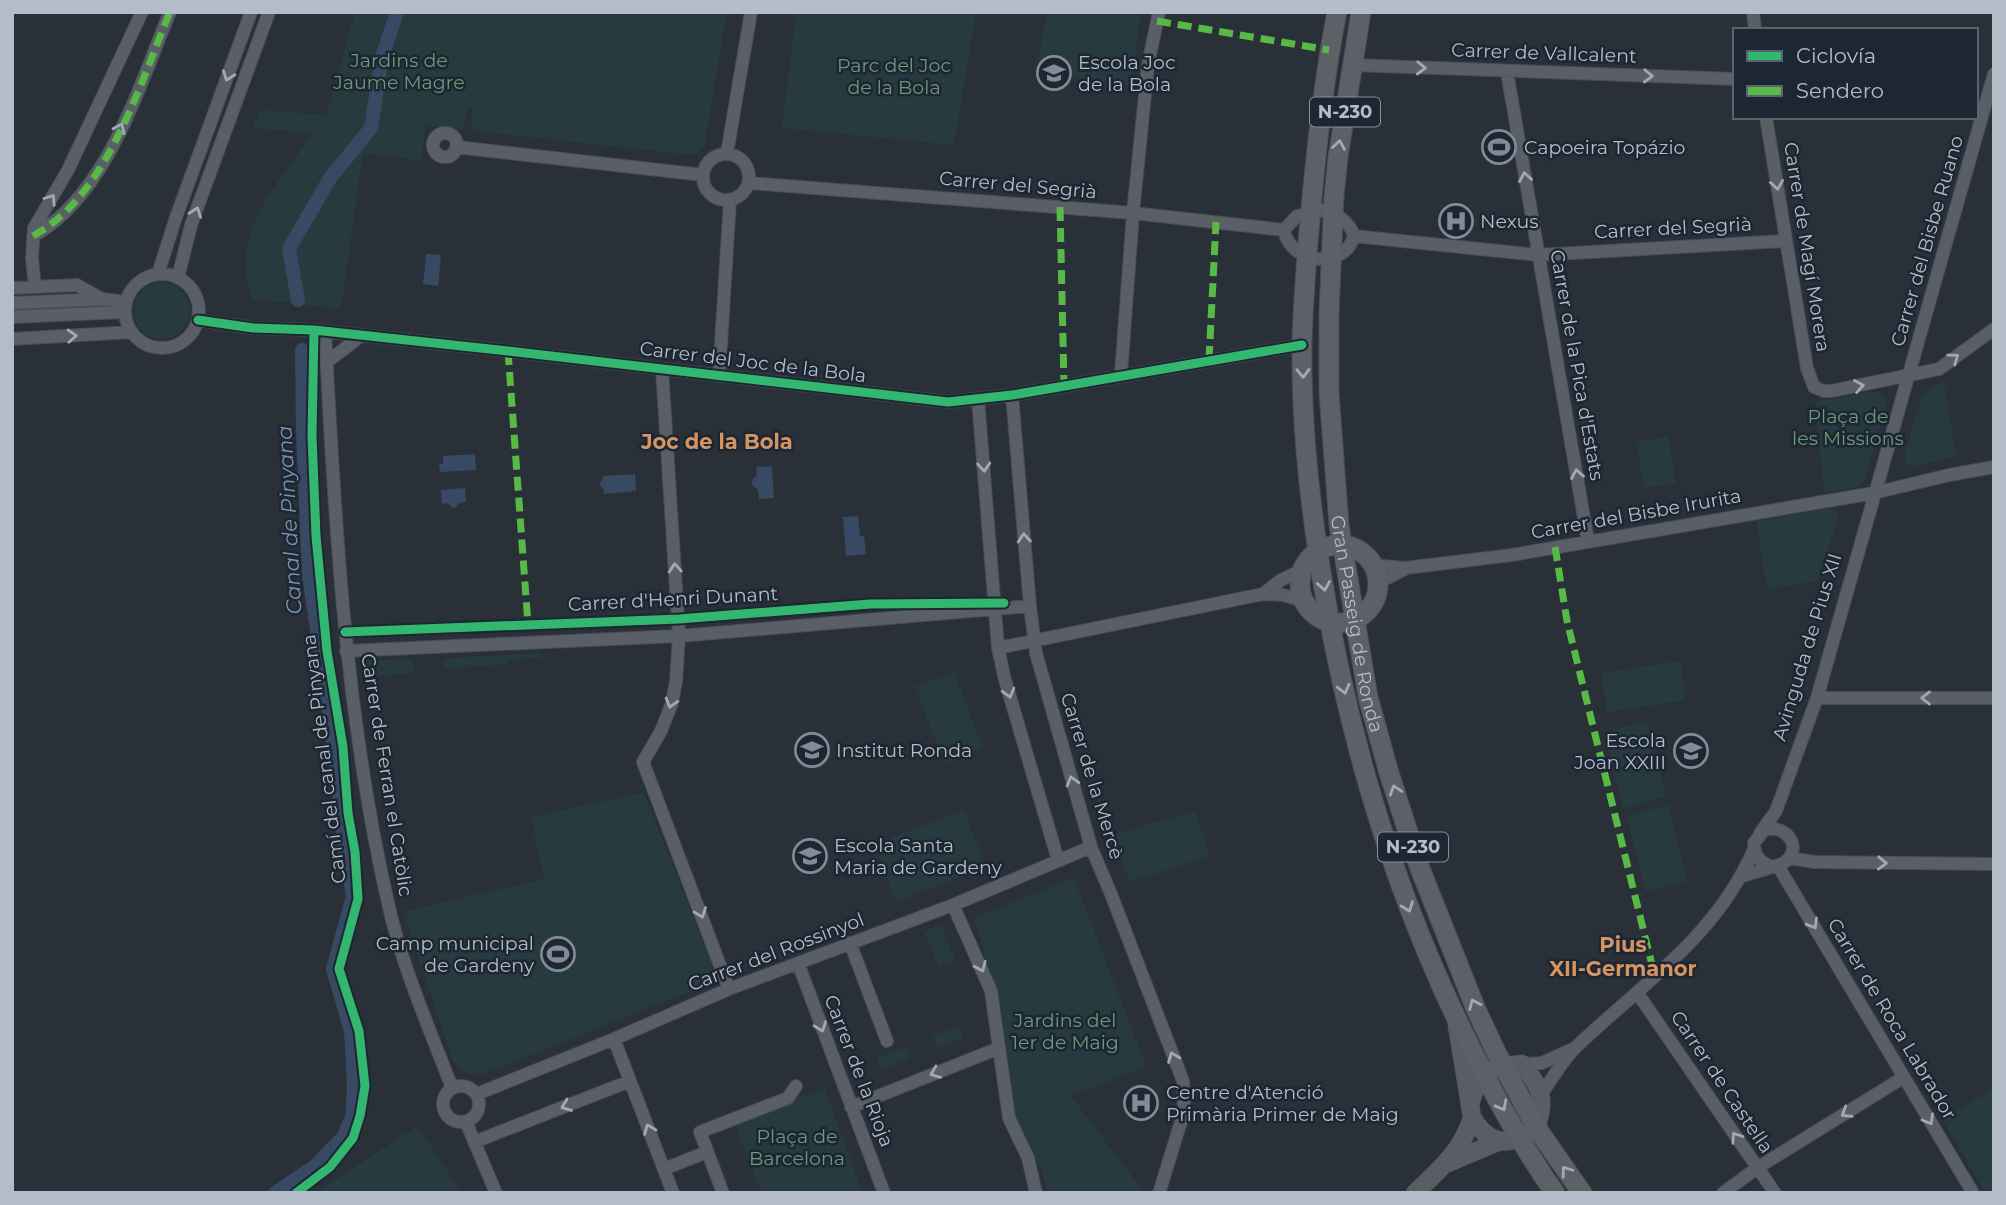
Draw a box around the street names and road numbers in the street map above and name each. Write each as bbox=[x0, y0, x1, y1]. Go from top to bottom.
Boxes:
street label: Carrer de Vallcalent bbox=[1451, 38, 1637, 68]
road number: N-230 bbox=[1310, 98, 1380, 127]
street label: Carrer del Bisbe Ruano bbox=[1886, 133, 1968, 349]
street label: Carrer de Magí Morera bbox=[1779, 140, 1835, 354]
street label: Carrer del Segrià bbox=[938, 167, 1098, 203]
street label: Carrer del Segrià bbox=[1594, 212, 1752, 244]
street label: Carrer de la Pica d'Estats bbox=[1545, 248, 1609, 482]
street label: Carrer del Joc de la Bola bbox=[638, 337, 868, 387]
street label: Carrer del Bisbe Irurita bbox=[1529, 484, 1743, 544]
street label: Gran Passeig de Ronda bbox=[1327, 514, 1389, 735]
street label: Avinguda de Pius XII bbox=[1768, 550, 1846, 744]
street label: Carrer d'Henri Dunant bbox=[567, 582, 779, 616]
street label: Camí del canal de Pinyana bbox=[297, 633, 351, 885]
street label: Carrer de Ferran el Catòlic bbox=[356, 652, 418, 898]
street label: Carrer de la Mercè bbox=[1056, 690, 1128, 862]
road number: N-230 bbox=[1378, 832, 1448, 862]
street label: Carrer del Rossinyol bbox=[685, 908, 867, 996]
street label: Carrer de Roca Labrador bbox=[1823, 914, 1961, 1124]
street label: Carrer de la Rioja bbox=[819, 992, 899, 1150]
street label: Carrer de Castella bbox=[1666, 1006, 1778, 1158]

